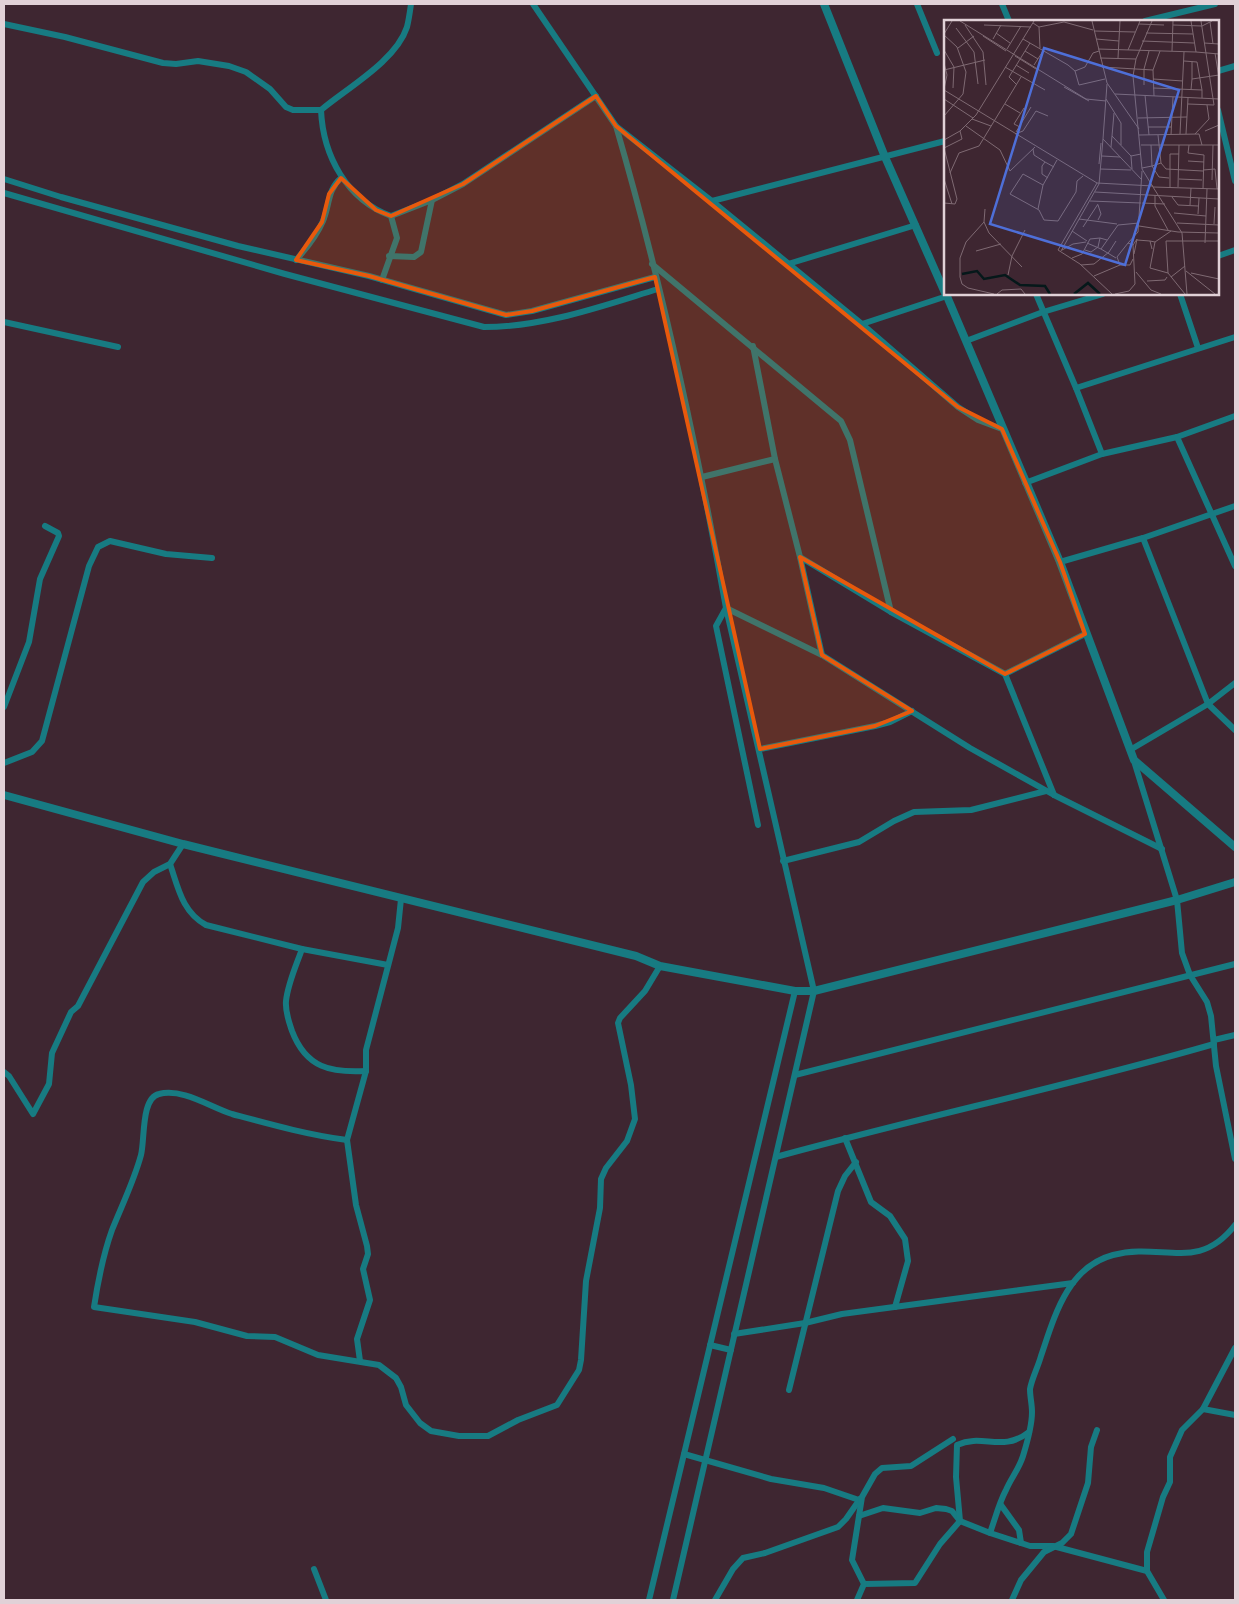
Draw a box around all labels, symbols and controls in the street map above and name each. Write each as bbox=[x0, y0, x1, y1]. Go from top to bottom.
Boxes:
inset map bbox=[944, 20, 1219, 295]

